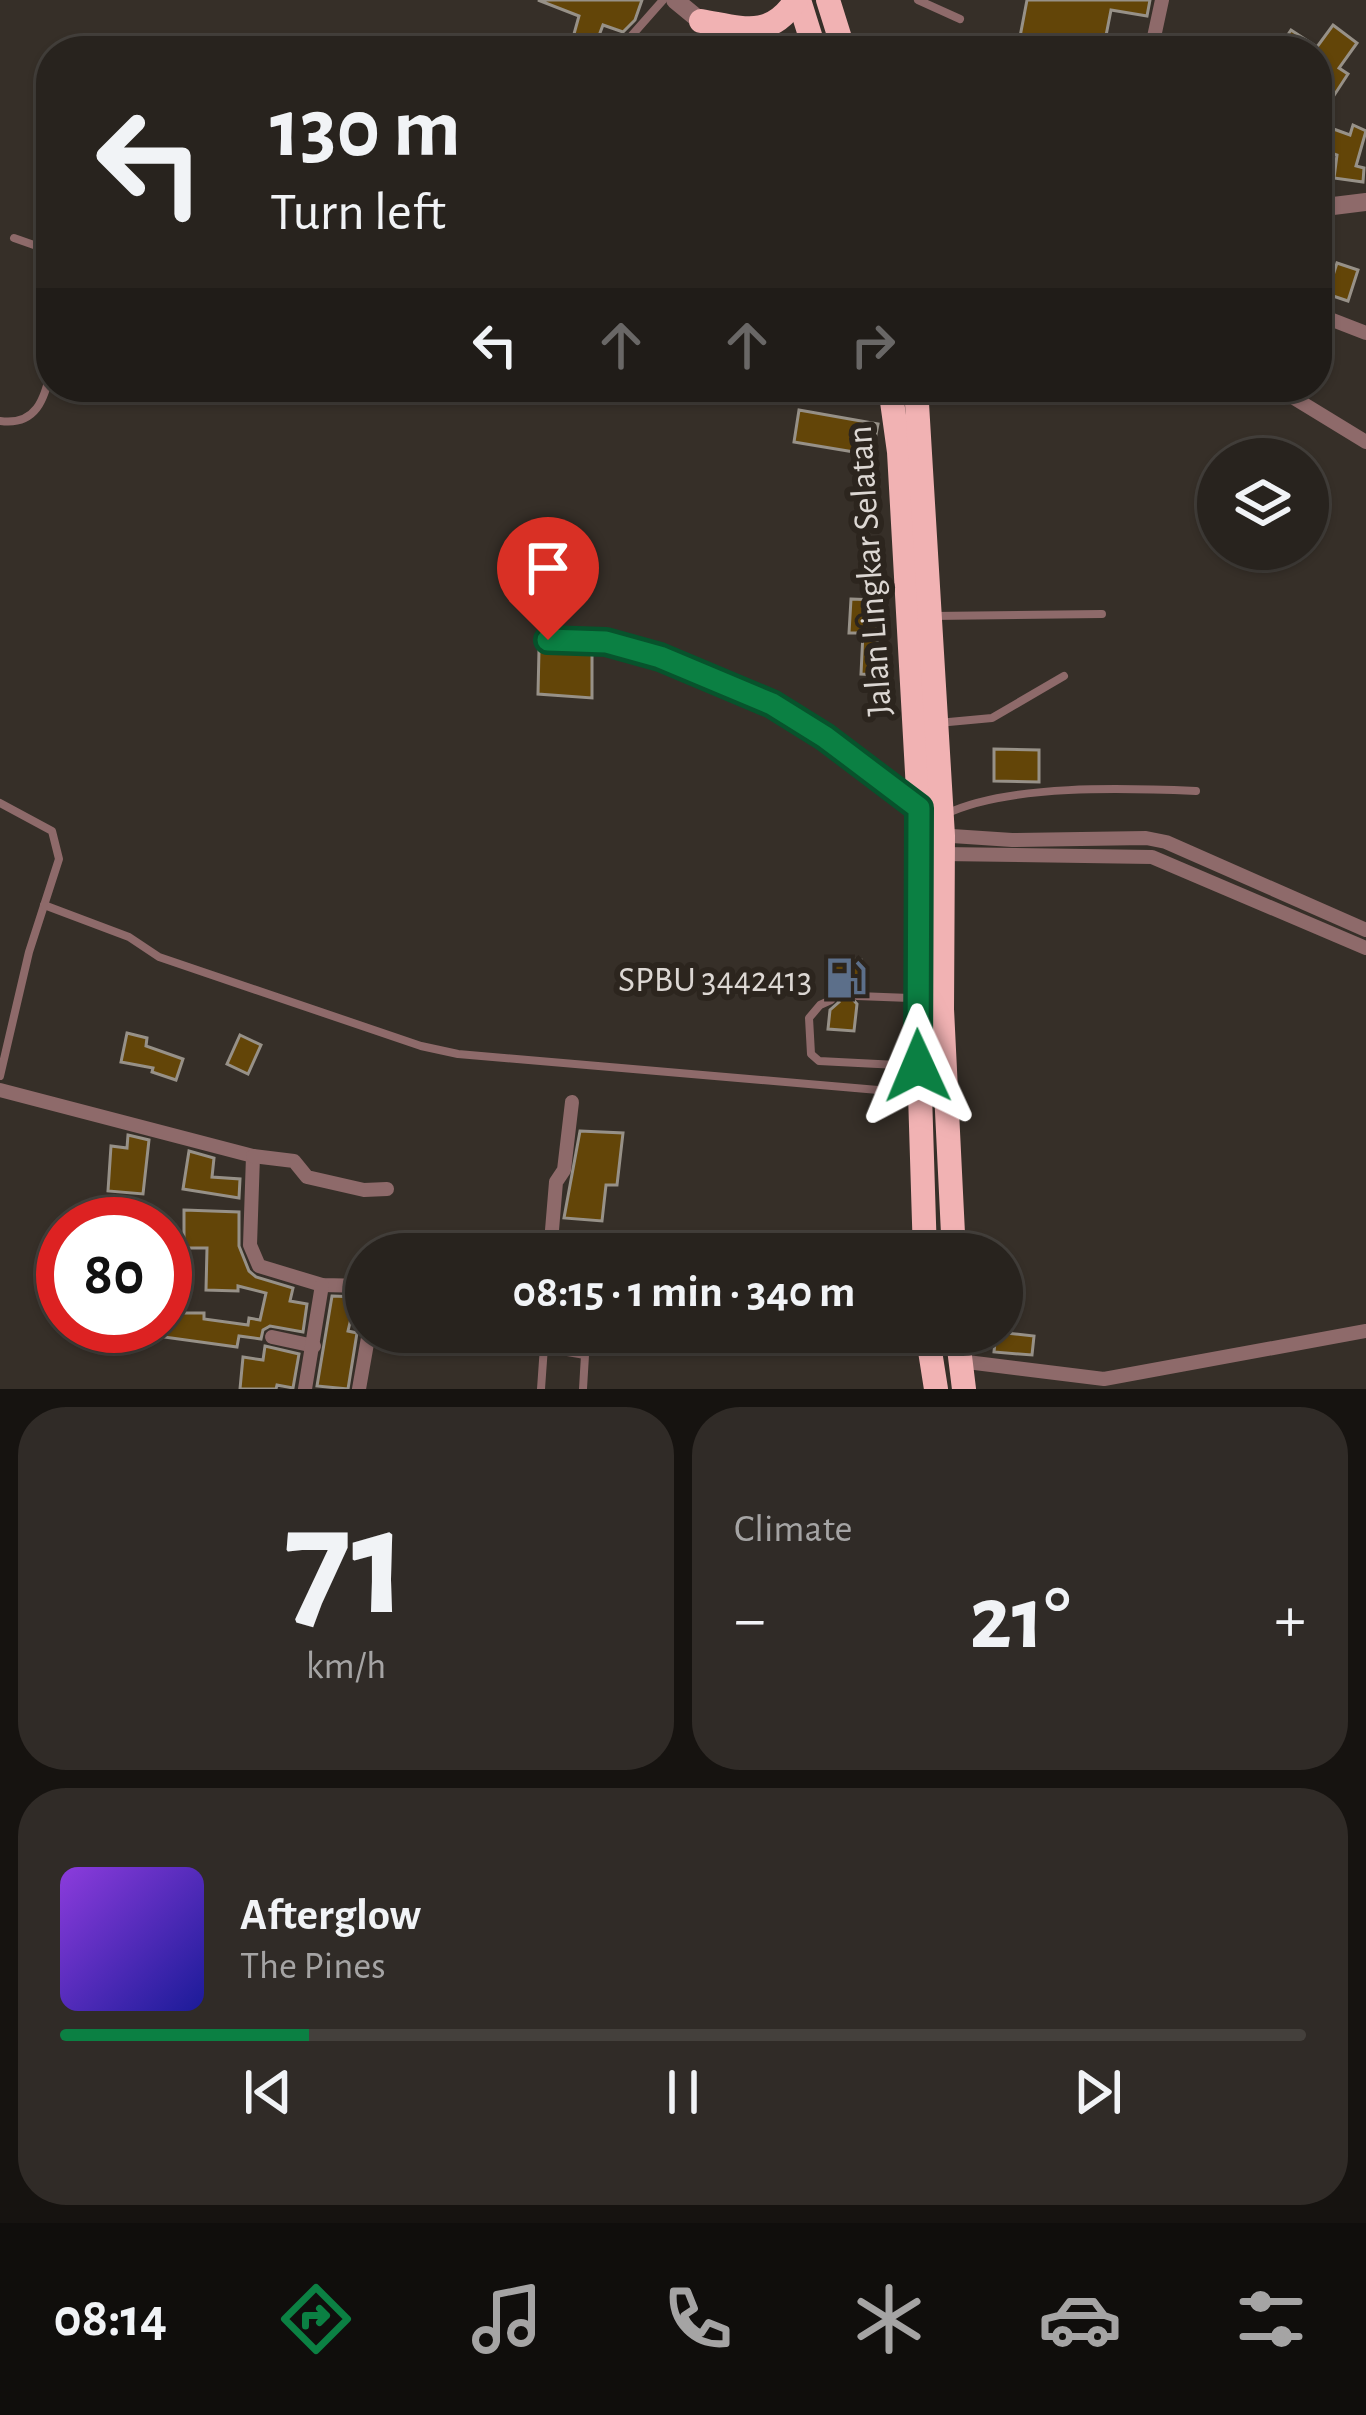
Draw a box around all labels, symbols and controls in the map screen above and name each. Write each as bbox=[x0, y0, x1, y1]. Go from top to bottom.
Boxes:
icon: left bbox=[72, 84, 228, 240]
text: 130 m bbox=[270, 88, 461, 172]
text: Turn left bbox=[270, 186, 446, 240]
icon: left bbox=[462, 312, 528, 378]
icon: ahead bbox=[588, 312, 654, 378]
icon: ahead bbox=[714, 312, 780, 378]
icon: right bbox=[840, 312, 906, 378]
street label: Jalan Lingkar Selatan bbox=[842, 425, 898, 717]
map controls bbox=[1197, 438, 1329, 570]
button: layers bbox=[1197, 438, 1329, 570]
pin bbox=[497, 517, 599, 640]
icon: arrive bbox=[515, 535, 581, 601]
fuel station icon: SPBU 3442413 bbox=[823, 955, 869, 1001]
place label: SPBU 3442413 bbox=[618, 962, 812, 998]
position arrow bbox=[855, 1003, 981, 1129]
speed limit sign: 80 bbox=[36, 1197, 192, 1353]
text: 08:15 · 1 min · 340 m bbox=[513, 1270, 855, 1315]
text: 71 bbox=[284, 1487, 408, 1643]
text: Climate bbox=[734, 1510, 852, 1549]
text: 21° bbox=[969, 1575, 1071, 1665]
text: − bbox=[734, 1587, 766, 1653]
text: + bbox=[1274, 1587, 1306, 1653]
text: km/h bbox=[306, 1647, 386, 1686]
text: Afterglow bbox=[240, 1893, 421, 1938]
text: The Pines bbox=[240, 1947, 386, 1986]
icon: previous bbox=[235, 2059, 301, 2125]
icon: pause bbox=[650, 2059, 716, 2125]
icon: next bbox=[1065, 2059, 1131, 2125]
icon: directions bbox=[274, 2277, 358, 2361]
icon: music bbox=[465, 2277, 549, 2361]
icon: phone bbox=[656, 2277, 740, 2361]
icon: climate bbox=[847, 2277, 931, 2361]
icon: car bbox=[1038, 2277, 1122, 2361]
icon: filters bbox=[1229, 2277, 1313, 2361]
text: 08:14 bbox=[53, 2292, 167, 2346]

